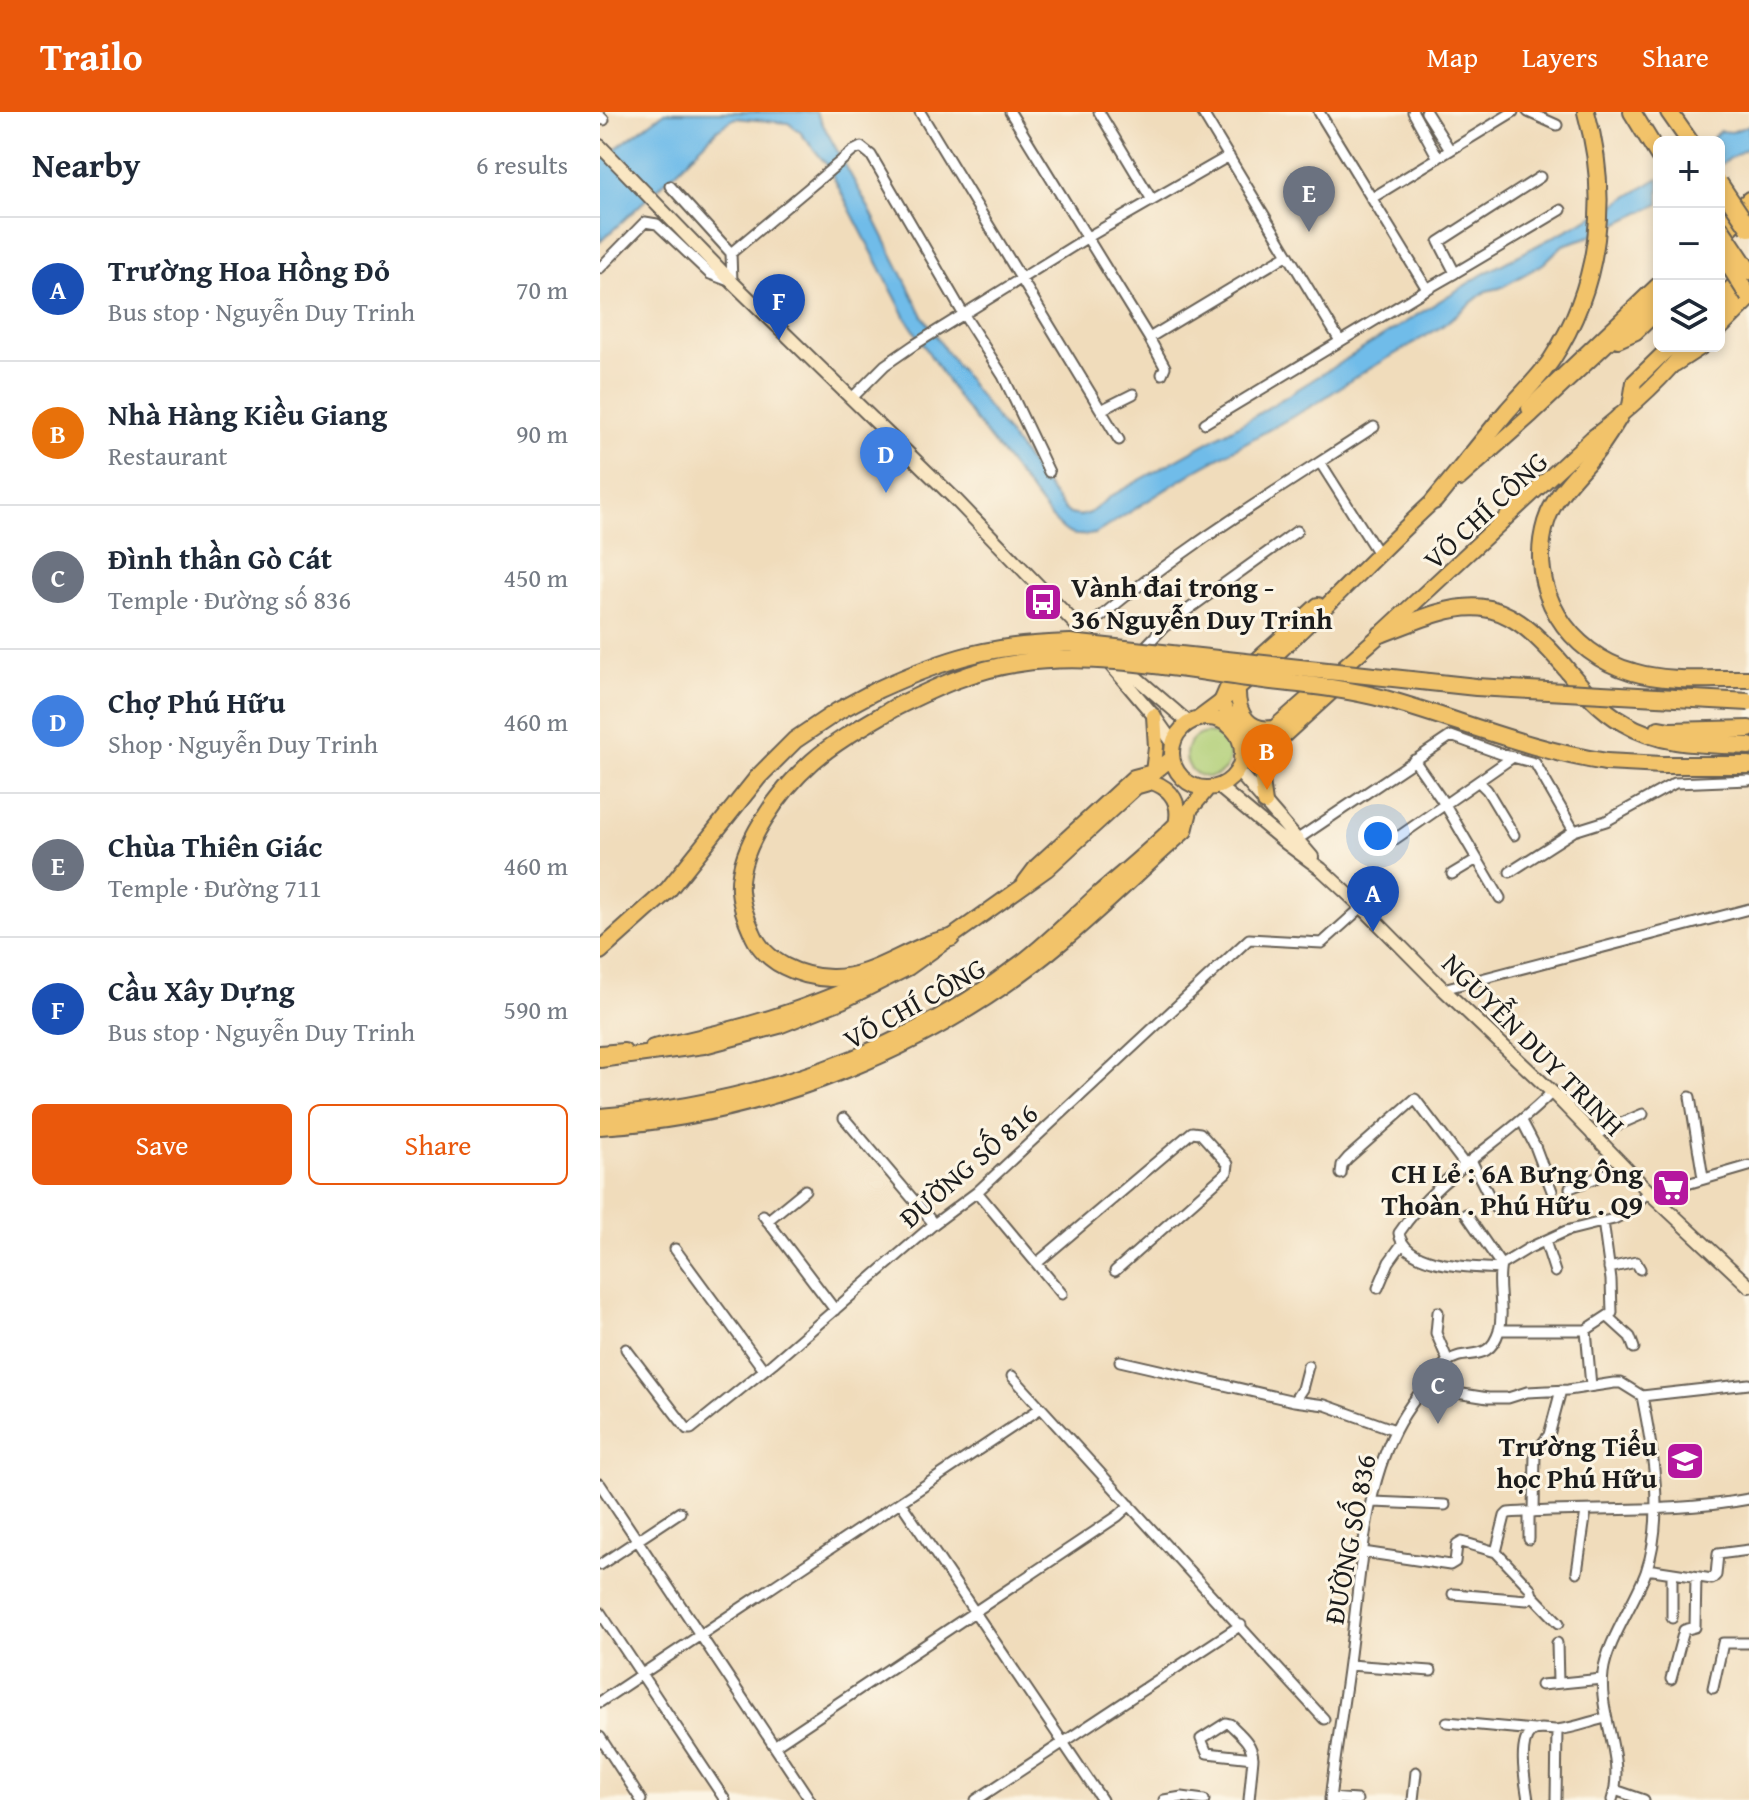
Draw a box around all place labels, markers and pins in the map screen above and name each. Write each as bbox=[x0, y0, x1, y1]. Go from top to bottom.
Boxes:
pin: E bbox=[1283, 166, 1335, 232]
pin: F bbox=[753, 274, 805, 340]
pin: D bbox=[860, 427, 912, 493]
place label: Vành đai trong - 36 Nguyễn Duy Trinh bbox=[1071, 566, 1333, 639]
bus stop icon: Vành đai trong - 36 Nguyễn Duy Trinh bbox=[1022, 581, 1064, 623]
pin: B bbox=[1241, 724, 1293, 790]
pin: A bbox=[1347, 866, 1399, 932]
place label: CH Lẻ : 6A Bưng Ông Thoàn . Phú Hữu . Q9 bbox=[1381, 1152, 1643, 1225]
supermarket icon: CH Lẻ : 6A Bưng Ông Thoàn . Phú Hữu . Q9 bbox=[1650, 1167, 1692, 1209]
pin: C bbox=[1412, 1358, 1464, 1424]
place label: Trường Tiểu học Phú Hữu bbox=[1496, 1425, 1657, 1498]
school or university icon: Trường Tiểu học Phú Hữu bbox=[1664, 1440, 1706, 1482]

